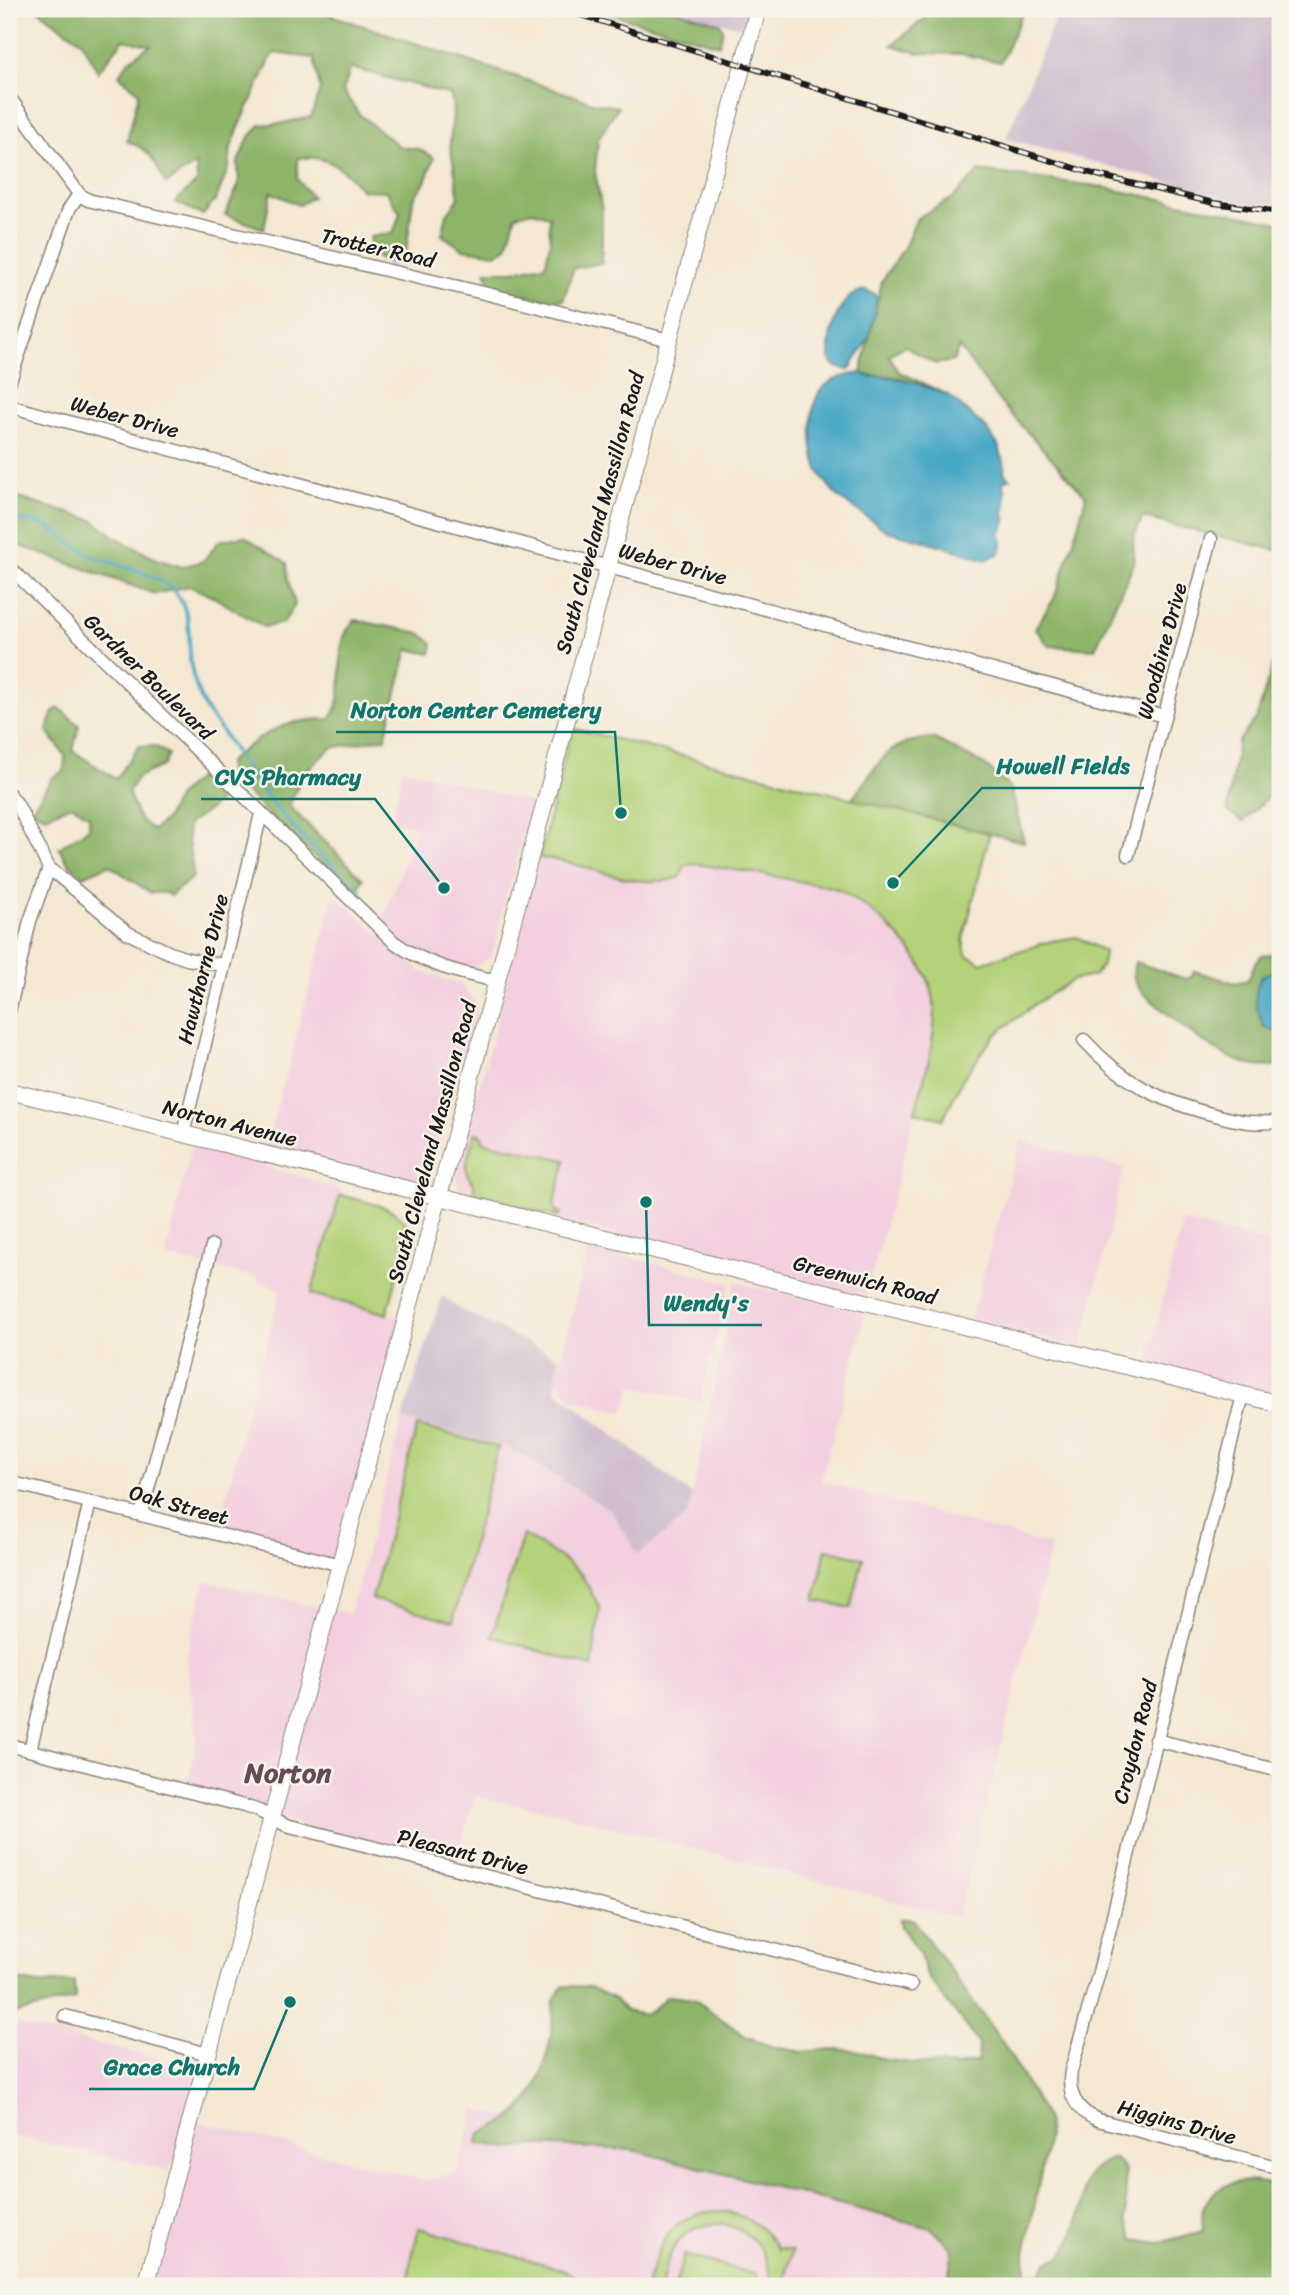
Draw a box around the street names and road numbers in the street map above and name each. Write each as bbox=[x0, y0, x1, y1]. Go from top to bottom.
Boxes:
street label: Trotter Road bbox=[317, 216, 441, 280]
street label: South Cleveland Massillon Road bbox=[544, 366, 657, 658]
street label: Weber Drive bbox=[67, 384, 184, 450]
street label: Weber Drive bbox=[615, 531, 732, 597]
street label: Woodbine Drive bbox=[1126, 578, 1198, 724]
street label: Gardner Boulevard bbox=[74, 604, 225, 751]
street label: Hawthorne Drive bbox=[166, 890, 240, 1048]
street label: South Cleveland Massillon Road bbox=[376, 995, 489, 1287]
street label: Norton Avenue bbox=[159, 1088, 302, 1158]
street label: Greenwich Road bbox=[789, 1244, 943, 1317]
street label: Oak Street bbox=[125, 1473, 233, 1537]
street label: Croydon Road bbox=[1101, 1674, 1169, 1808]
street label: Pleasant Drive bbox=[393, 1817, 533, 1887]
street label: Higgins Drive bbox=[1113, 2088, 1241, 2156]

